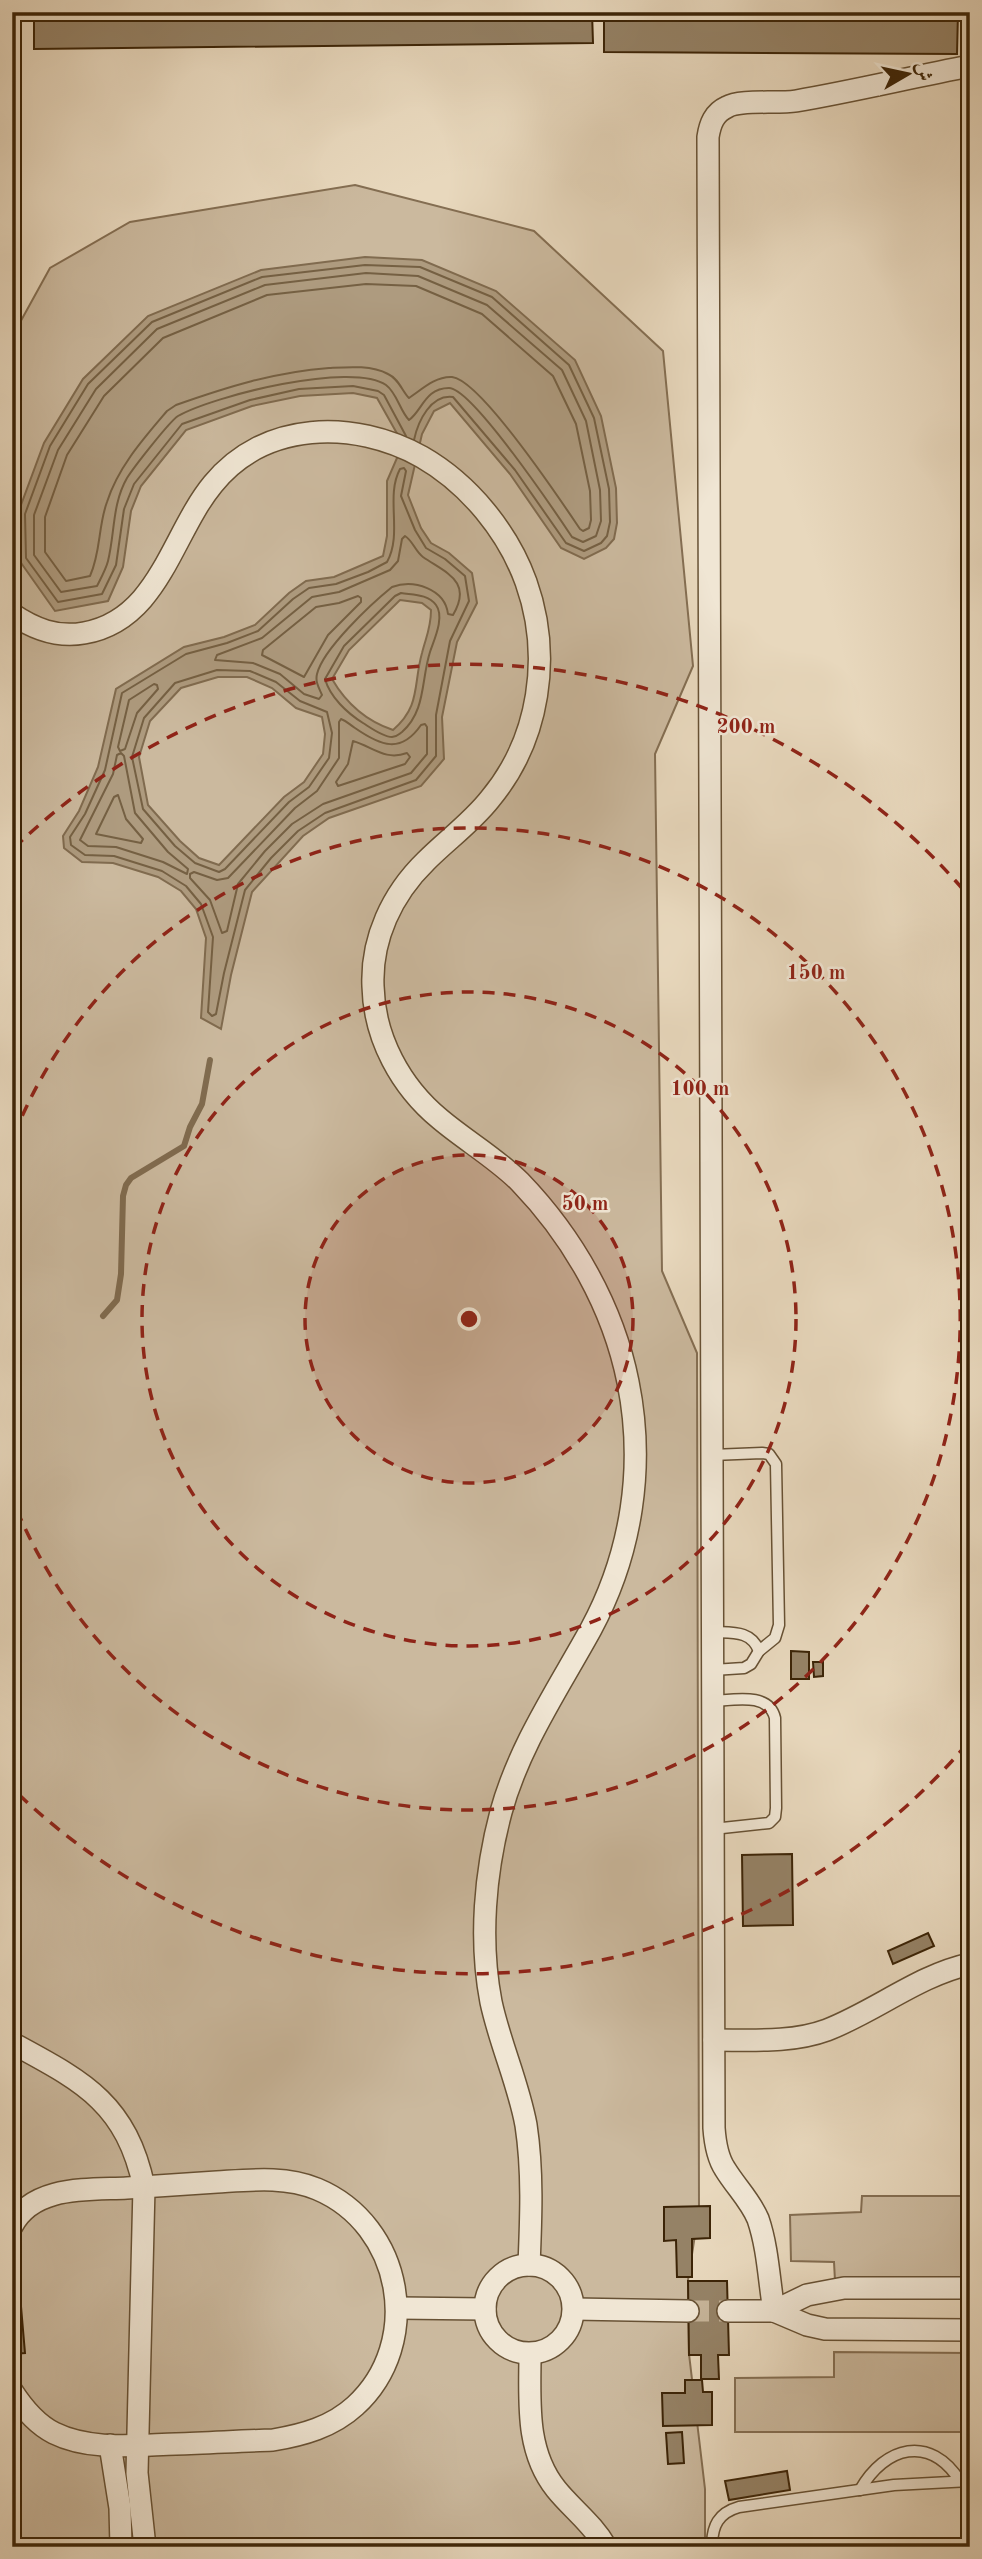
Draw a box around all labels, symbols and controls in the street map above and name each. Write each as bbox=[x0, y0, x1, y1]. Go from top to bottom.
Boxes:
north arrow bbox=[874, 38, 944, 108]
text: ش bbox=[911, 61, 933, 83]
text: 200 m bbox=[716, 717, 776, 738]
text: 150 m bbox=[786, 963, 846, 984]
text: 100 m bbox=[670, 1079, 730, 1100]
text: 50 m bbox=[561, 1194, 609, 1215]
centre of rings bbox=[457, 1307, 481, 1331]

